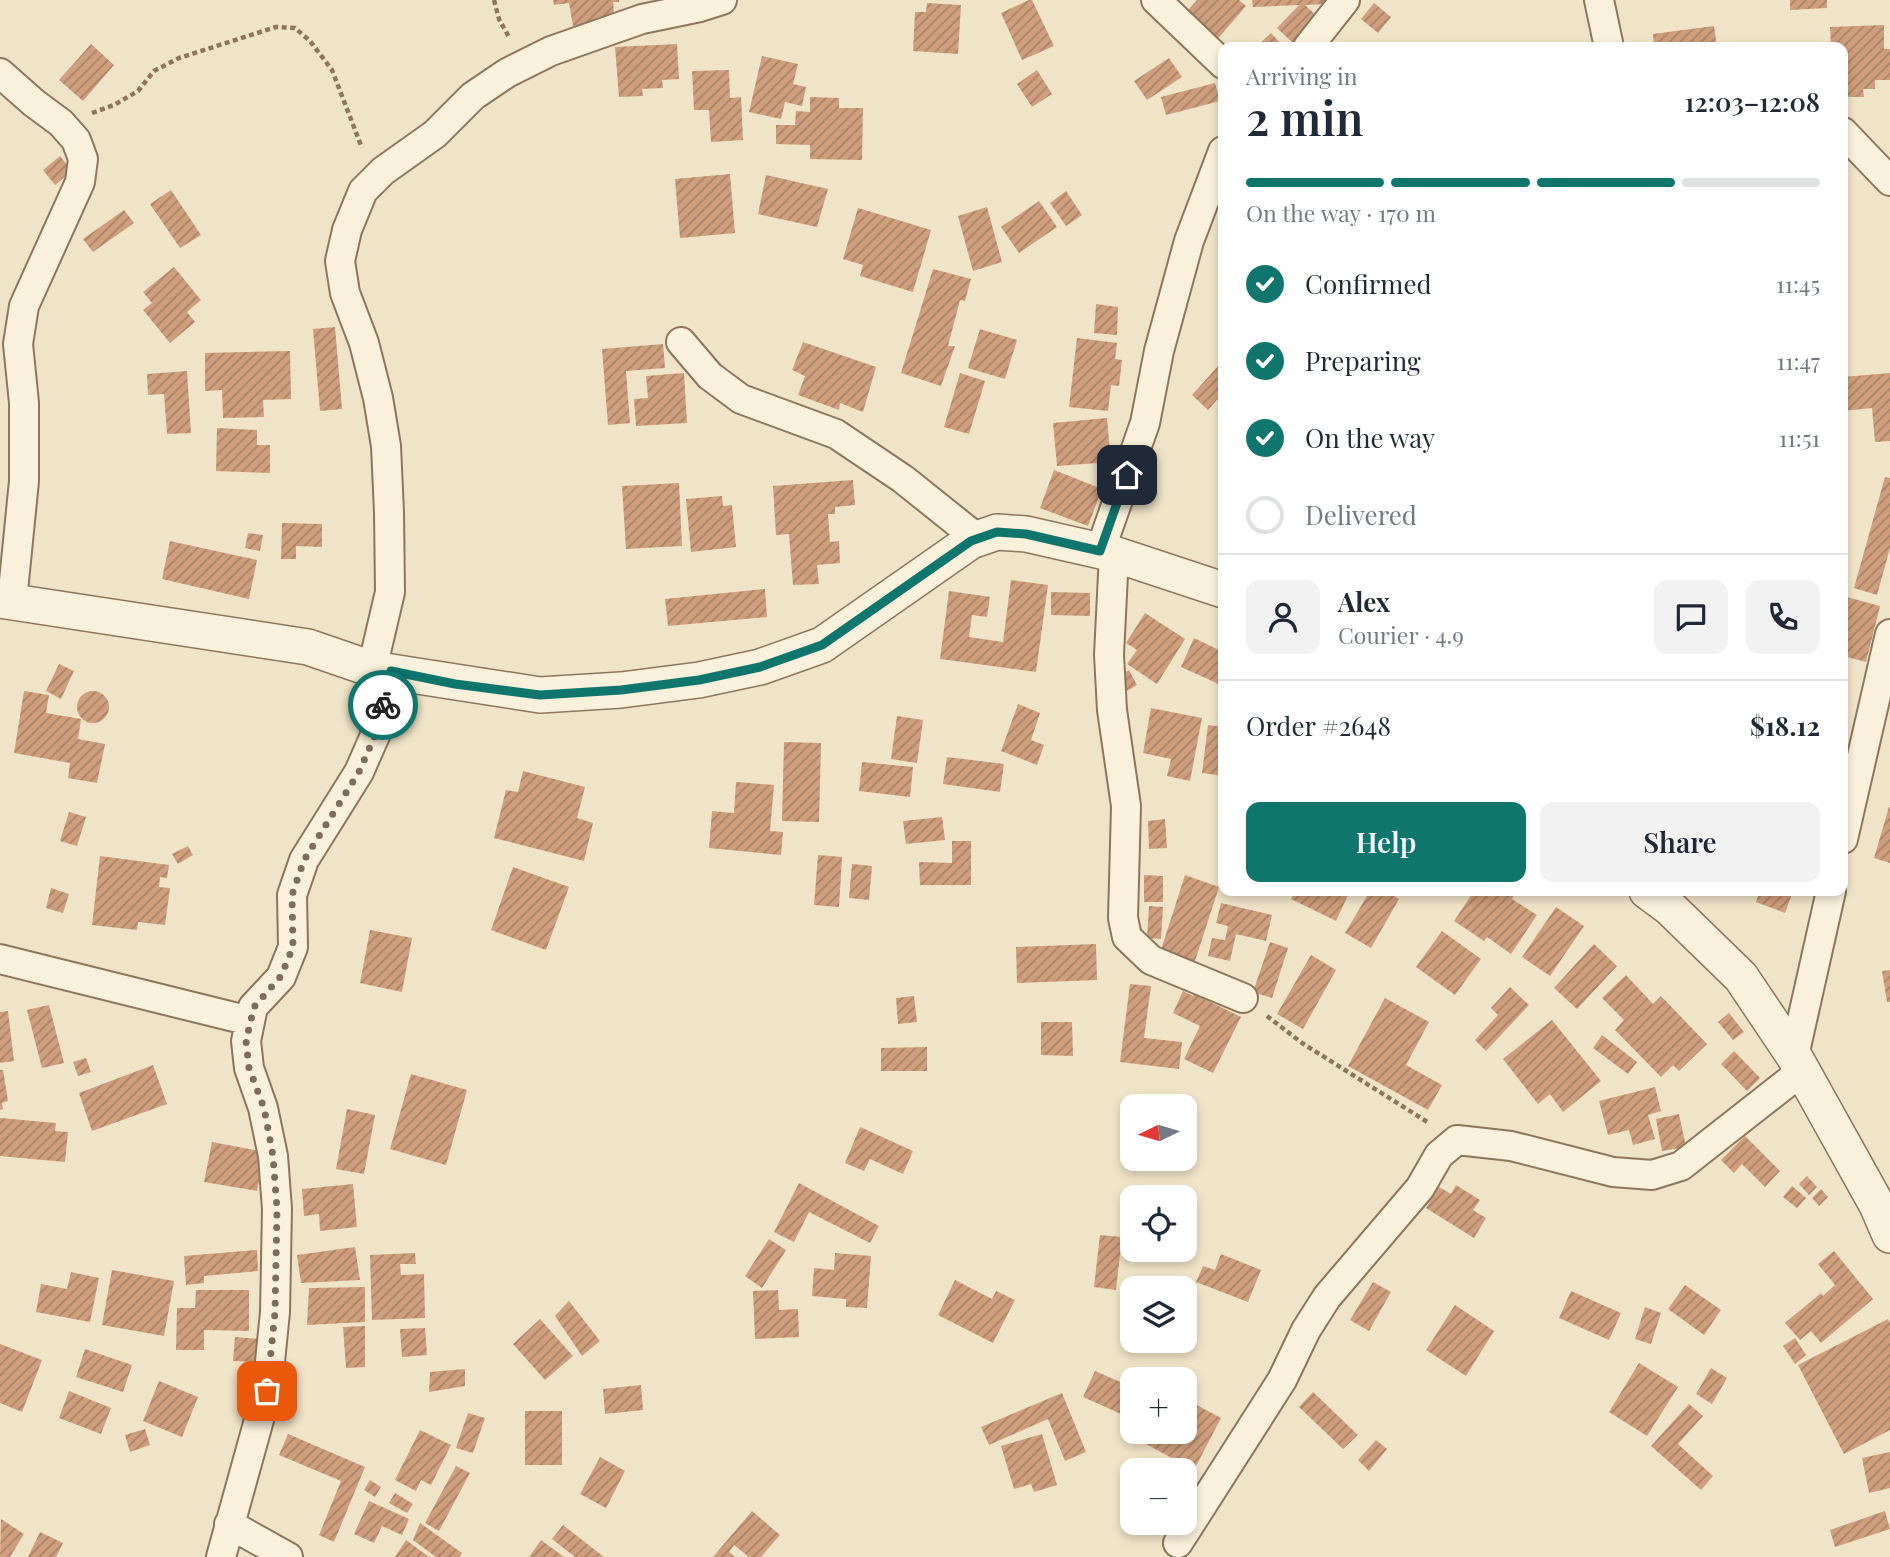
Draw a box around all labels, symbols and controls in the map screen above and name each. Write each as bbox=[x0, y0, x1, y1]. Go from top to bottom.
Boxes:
text: Arriving in bbox=[1246, 60, 1358, 91]
text: 12:03–12:08 bbox=[1685, 84, 1820, 119]
text: 2 min bbox=[1246, 86, 1364, 148]
text: On the way · 170 m bbox=[1246, 197, 1436, 228]
icon: check bbox=[1246, 265, 1284, 303]
text: Confirmed bbox=[1305, 266, 1432, 301]
text: 11:45 bbox=[1776, 268, 1820, 299]
icon: check bbox=[1246, 342, 1284, 380]
text: Preparing bbox=[1305, 343, 1421, 378]
text: 11:47 bbox=[1776, 345, 1820, 376]
icon: check bbox=[1246, 419, 1284, 457]
text: On the way bbox=[1305, 420, 1435, 455]
text: 11:51 bbox=[1779, 422, 1820, 453]
pin bbox=[1097, 445, 1157, 505]
icon: home bbox=[1108, 456, 1146, 494]
text: Delivered bbox=[1305, 497, 1417, 532]
button: person bbox=[1246, 580, 1320, 654]
button: chat bbox=[1654, 580, 1728, 654]
button: phone bbox=[1746, 580, 1820, 654]
text: Alex bbox=[1338, 584, 1390, 619]
text: Courier · 4.9 bbox=[1338, 619, 1464, 650]
courier bbox=[348, 670, 418, 740]
icon: bike bbox=[364, 686, 402, 724]
text: Order #2648 bbox=[1246, 708, 1391, 743]
text: $18.12 bbox=[1750, 708, 1820, 743]
button: Help bbox=[1246, 802, 1526, 882]
button: Share bbox=[1540, 802, 1820, 882]
north arrow bbox=[1120, 1094, 1197, 1171]
map controls bbox=[1120, 1094, 1197, 1535]
button: locate bbox=[1120, 1185, 1197, 1262]
button: layers bbox=[1120, 1276, 1197, 1353]
pin bbox=[237, 1361, 297, 1421]
button: + bbox=[1120, 1367, 1197, 1444]
icon: bag bbox=[248, 1372, 286, 1410]
button: − bbox=[1120, 1458, 1197, 1535]

